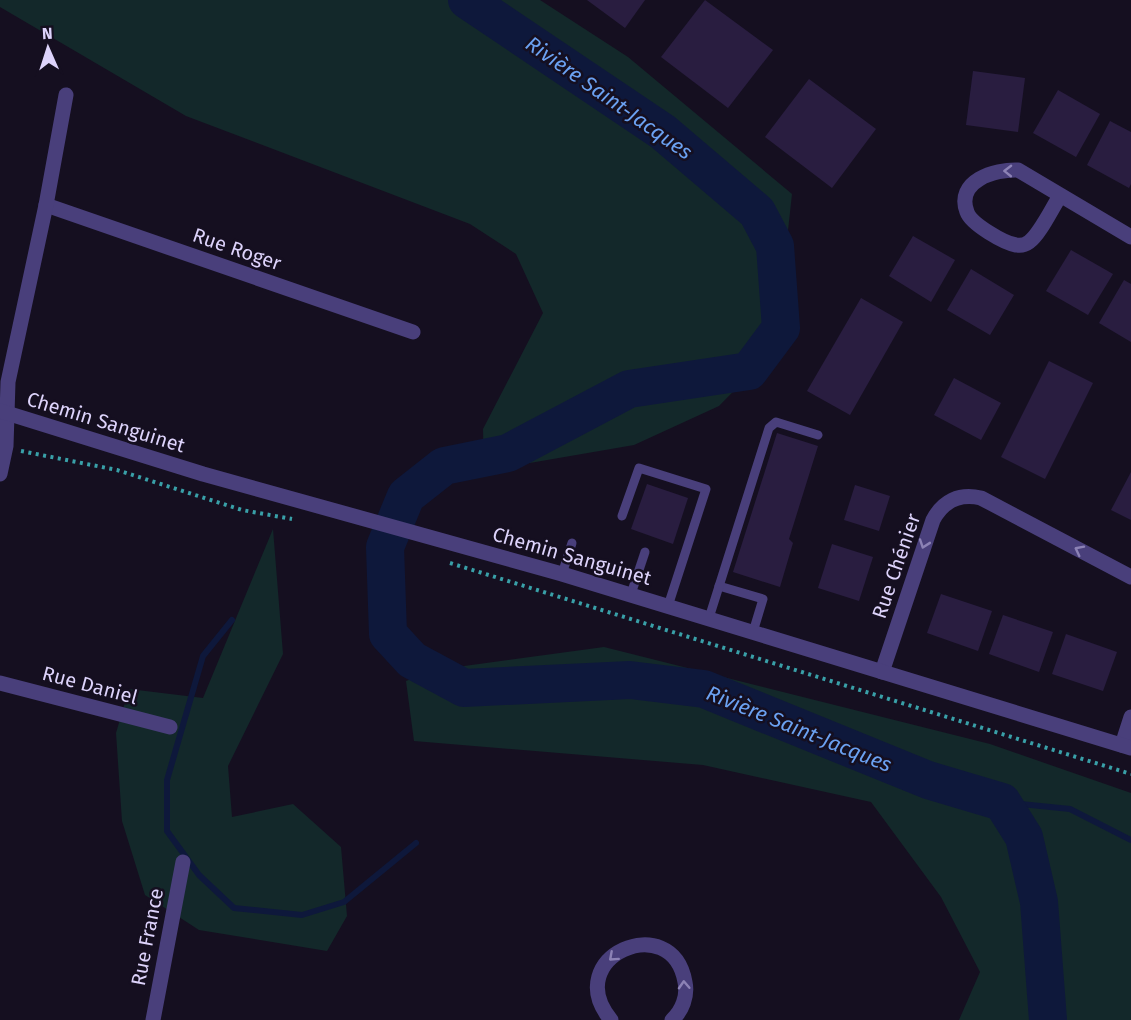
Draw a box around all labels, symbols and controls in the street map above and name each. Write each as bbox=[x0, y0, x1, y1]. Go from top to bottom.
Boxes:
north arrow bbox=[18, 18, 78, 78]
text: N bbox=[41, 24, 53, 43]
water label: Rivière Saint-Jacques bbox=[521, 31, 698, 165]
one-way arrow bbox=[1004, 165, 1013, 177]
street label: Rue Roger bbox=[190, 223, 285, 275]
street label: Chemin Sanguinet bbox=[24, 387, 189, 458]
street label: Rue Chénier bbox=[867, 510, 925, 622]
street label: Chemin Sanguinet bbox=[490, 522, 655, 590]
one-way arrow bbox=[919, 538, 931, 549]
one-way arrow bbox=[1075, 546, 1085, 557]
street label: Rue Daniel bbox=[40, 661, 140, 709]
water label: Rivière Saint-Jacques bbox=[703, 680, 896, 778]
street label: Rue France bbox=[126, 886, 168, 988]
one-way arrow bbox=[610, 950, 620, 961]
one-way arrow bbox=[678, 980, 691, 989]

